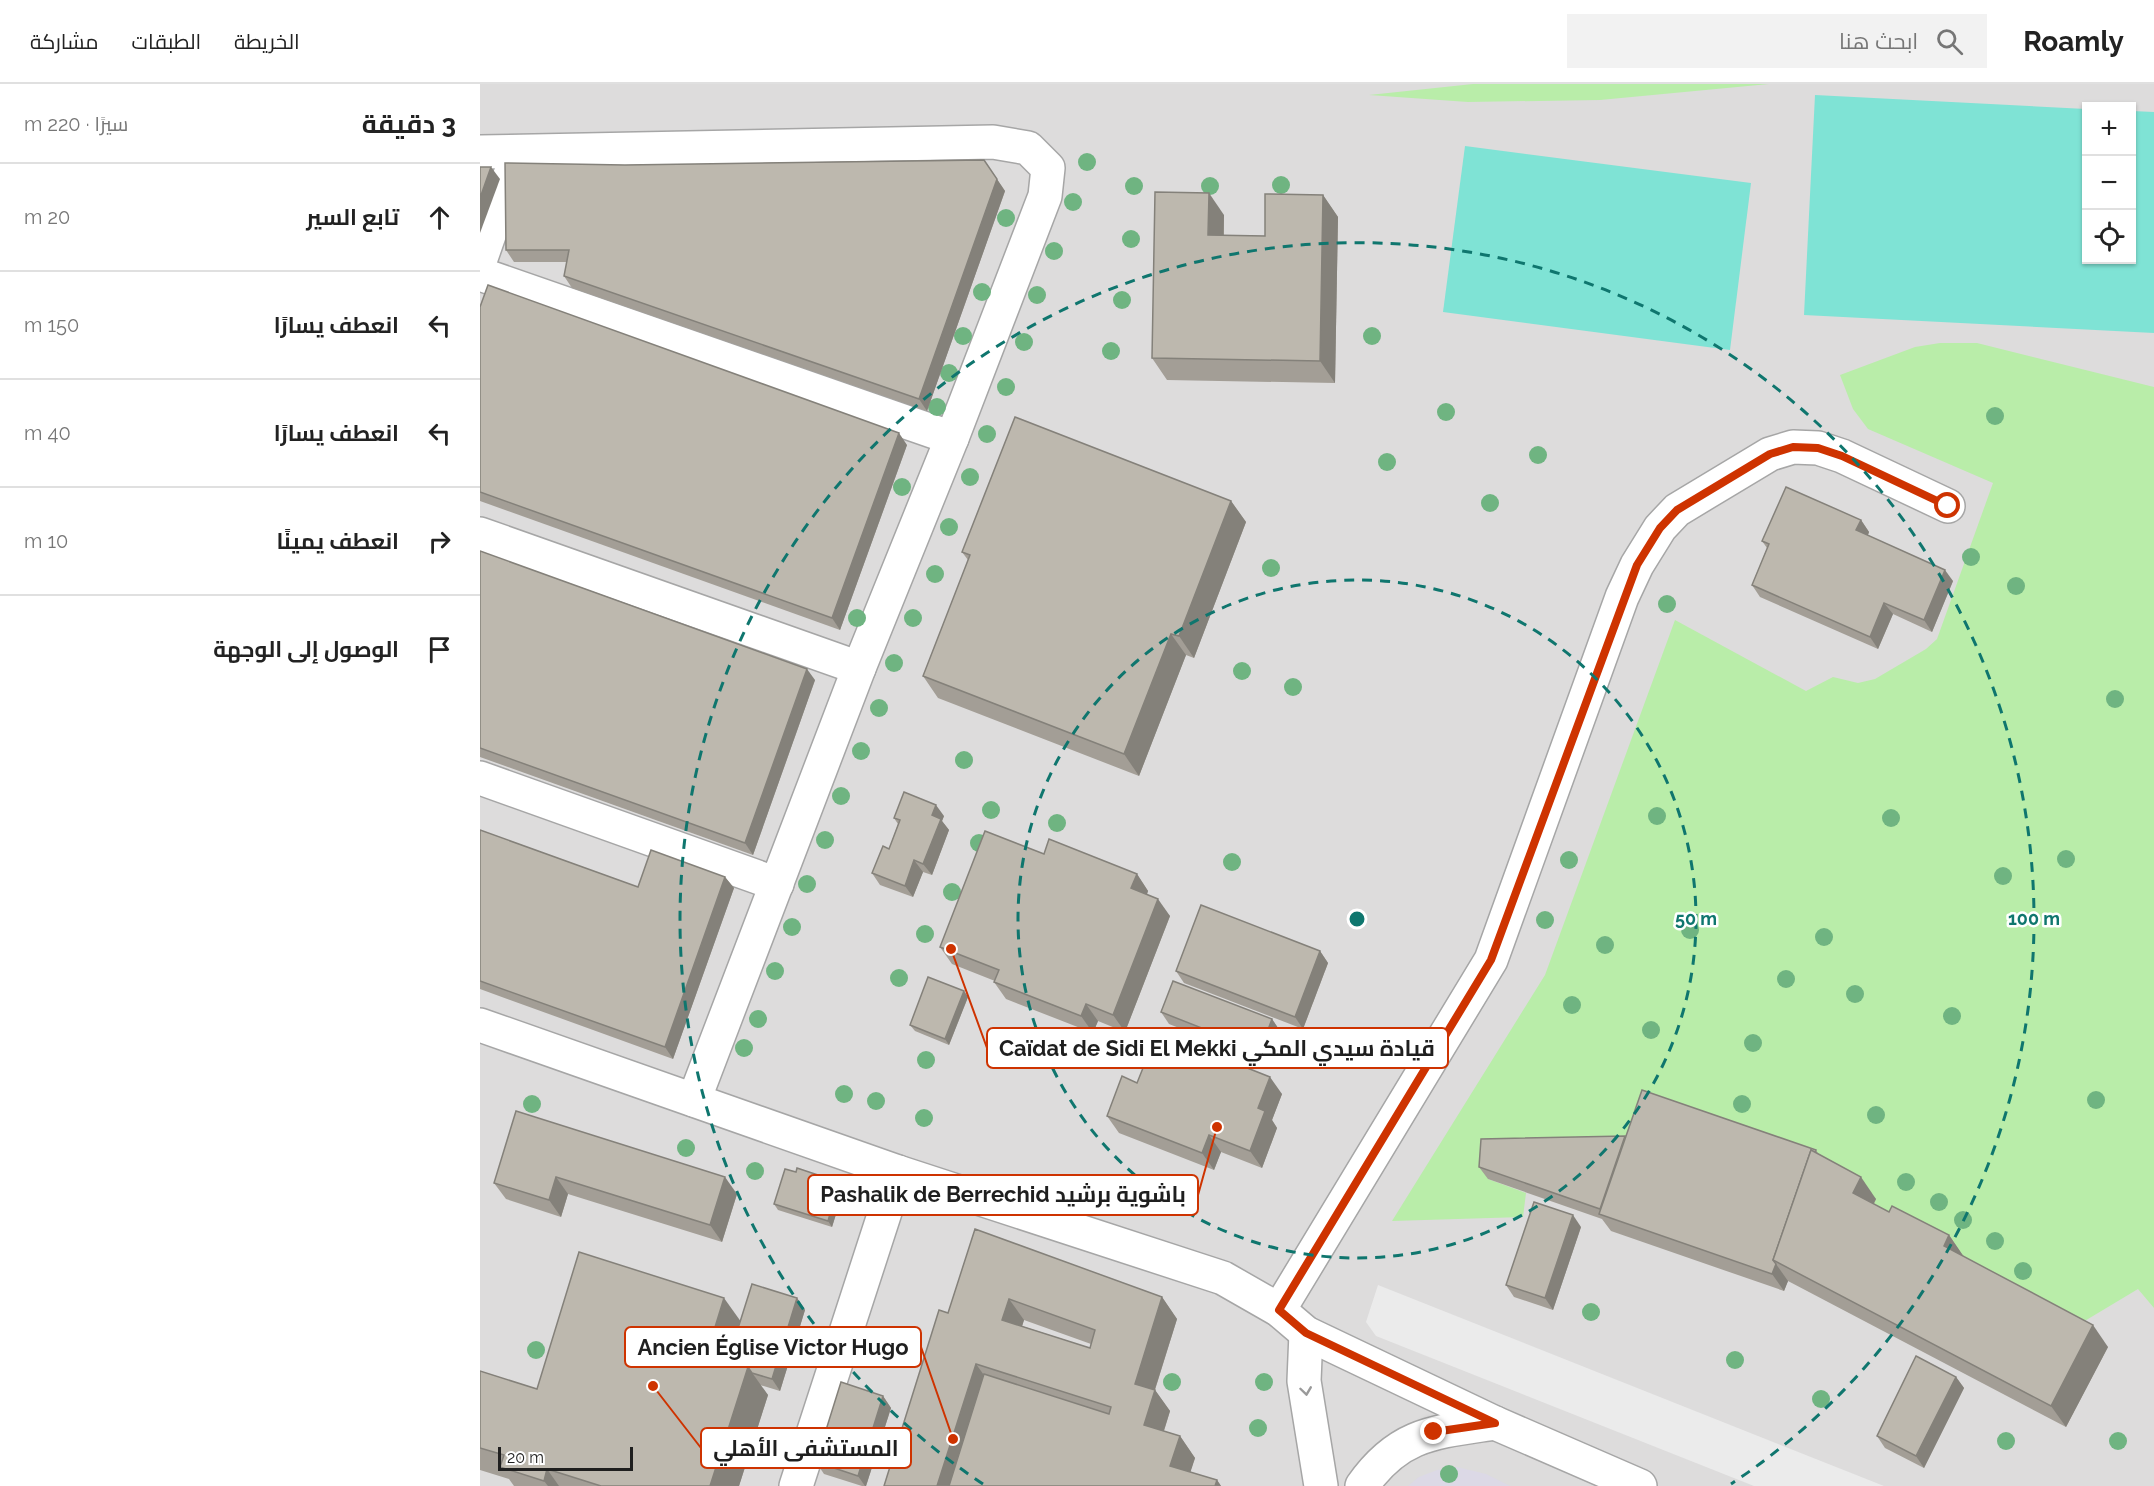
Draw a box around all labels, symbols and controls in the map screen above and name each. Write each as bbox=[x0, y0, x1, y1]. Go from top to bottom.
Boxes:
search box bbox=[1567, 14, 1987, 68]
icon: search bbox=[1933, 25, 1966, 58]
text: Roamly bbox=[2023, 25, 2124, 58]
text: ابحث هنا bbox=[1839, 28, 1918, 54]
text: مشاركة bbox=[30, 29, 99, 54]
text: الطبقات bbox=[132, 29, 201, 54]
text: الخريطة bbox=[234, 29, 300, 54]
map controls bbox=[2082, 102, 2136, 264]
button: + bbox=[2082, 102, 2136, 156]
text: 3 دقيقة bbox=[362, 109, 456, 139]
text: سيرًا · 220 m bbox=[24, 112, 128, 136]
button: − bbox=[2082, 156, 2136, 210]
icon: ahead bbox=[423, 201, 456, 234]
text: تابع السير bbox=[306, 204, 399, 230]
text: 20 m bbox=[24, 205, 70, 229]
button: locate bbox=[2082, 210, 2136, 264]
icon: left bbox=[423, 309, 456, 342]
text: انعطف يسارًا bbox=[274, 312, 399, 338]
text: 150 m bbox=[24, 313, 79, 337]
icon: left bbox=[423, 417, 456, 450]
text: انعطف يسارًا bbox=[274, 420, 399, 446]
text: 40 m bbox=[24, 421, 71, 445]
route start bbox=[1934, 492, 1960, 518]
icon: right bbox=[423, 525, 456, 558]
text: انعطف يمينًا bbox=[276, 528, 399, 554]
text: 10 m bbox=[24, 529, 68, 553]
icon: arrive bbox=[423, 633, 456, 666]
text: الوصول إلى الوجهة bbox=[213, 636, 399, 662]
text: 50 m bbox=[1675, 908, 1717, 929]
text: 100 m bbox=[2008, 908, 2060, 929]
centre of rings bbox=[1347, 909, 1367, 929]
callout: Caïdat de Sidi El Mekki قيادة سيدي المكي bbox=[987, 1028, 1448, 1068]
text: Caïdat de Sidi El Mekki قيادة سيدي المكي bbox=[999, 1035, 1435, 1066]
callout: Pashalik de Berrechid باشوية برشيد bbox=[808, 1175, 1198, 1215]
text: Pashalik de Berrechid باشوية برشيد bbox=[820, 1181, 1186, 1208]
callout: Ancien Église Victor Hugo bbox=[625, 1327, 921, 1367]
text: Ancien Église Victor Hugo bbox=[637, 1334, 909, 1360]
one-way arrow bbox=[1299, 1387, 1311, 1396]
route end bbox=[1420, 1418, 1446, 1444]
callout: المستشفى الأهلي bbox=[701, 1428, 911, 1468]
text: المستشفى الأهلي bbox=[713, 1435, 899, 1466]
scale bar bbox=[498, 1444, 633, 1472]
text: 20 m bbox=[507, 1448, 544, 1467]

